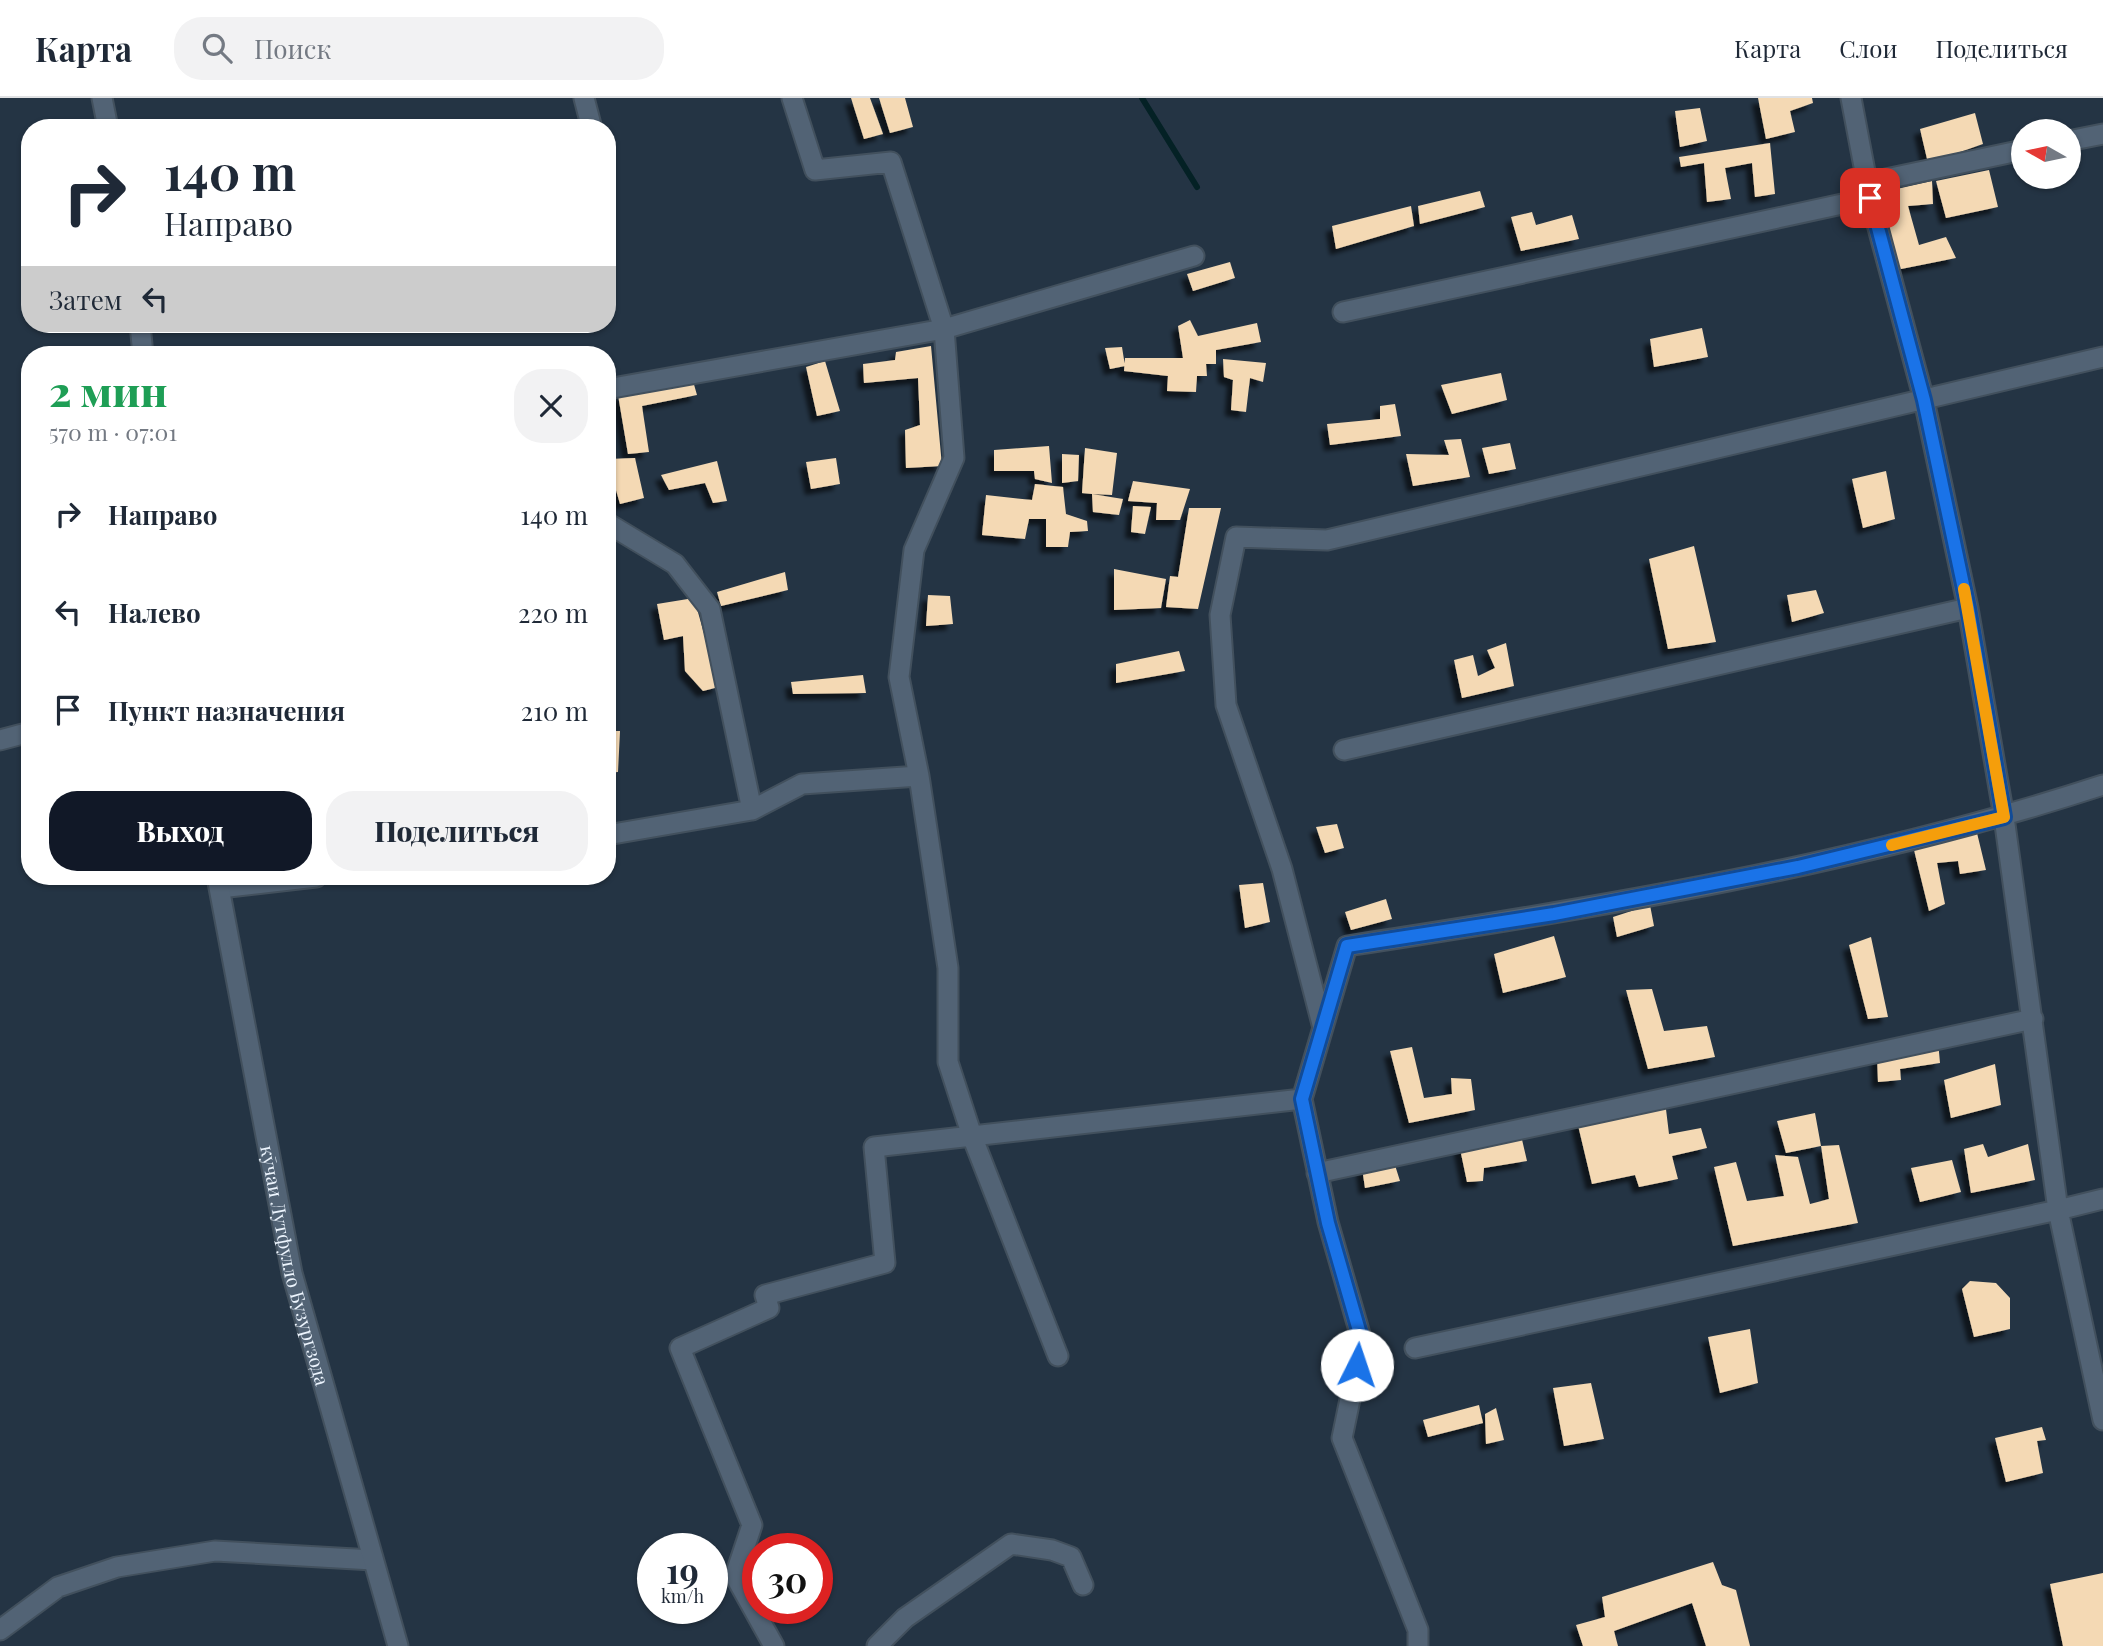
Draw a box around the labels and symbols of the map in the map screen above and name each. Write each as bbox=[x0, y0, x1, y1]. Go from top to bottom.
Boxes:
north arrow bbox=[2011, 119, 2081, 189]
pin bbox=[1840, 168, 1900, 228]
street label: кӯчаи Лутфулло Бузургзода bbox=[255, 1143, 336, 1389]
position arrow bbox=[1320, 1328, 1394, 1402]
speed limit sign: 30 bbox=[742, 1533, 833, 1624]

